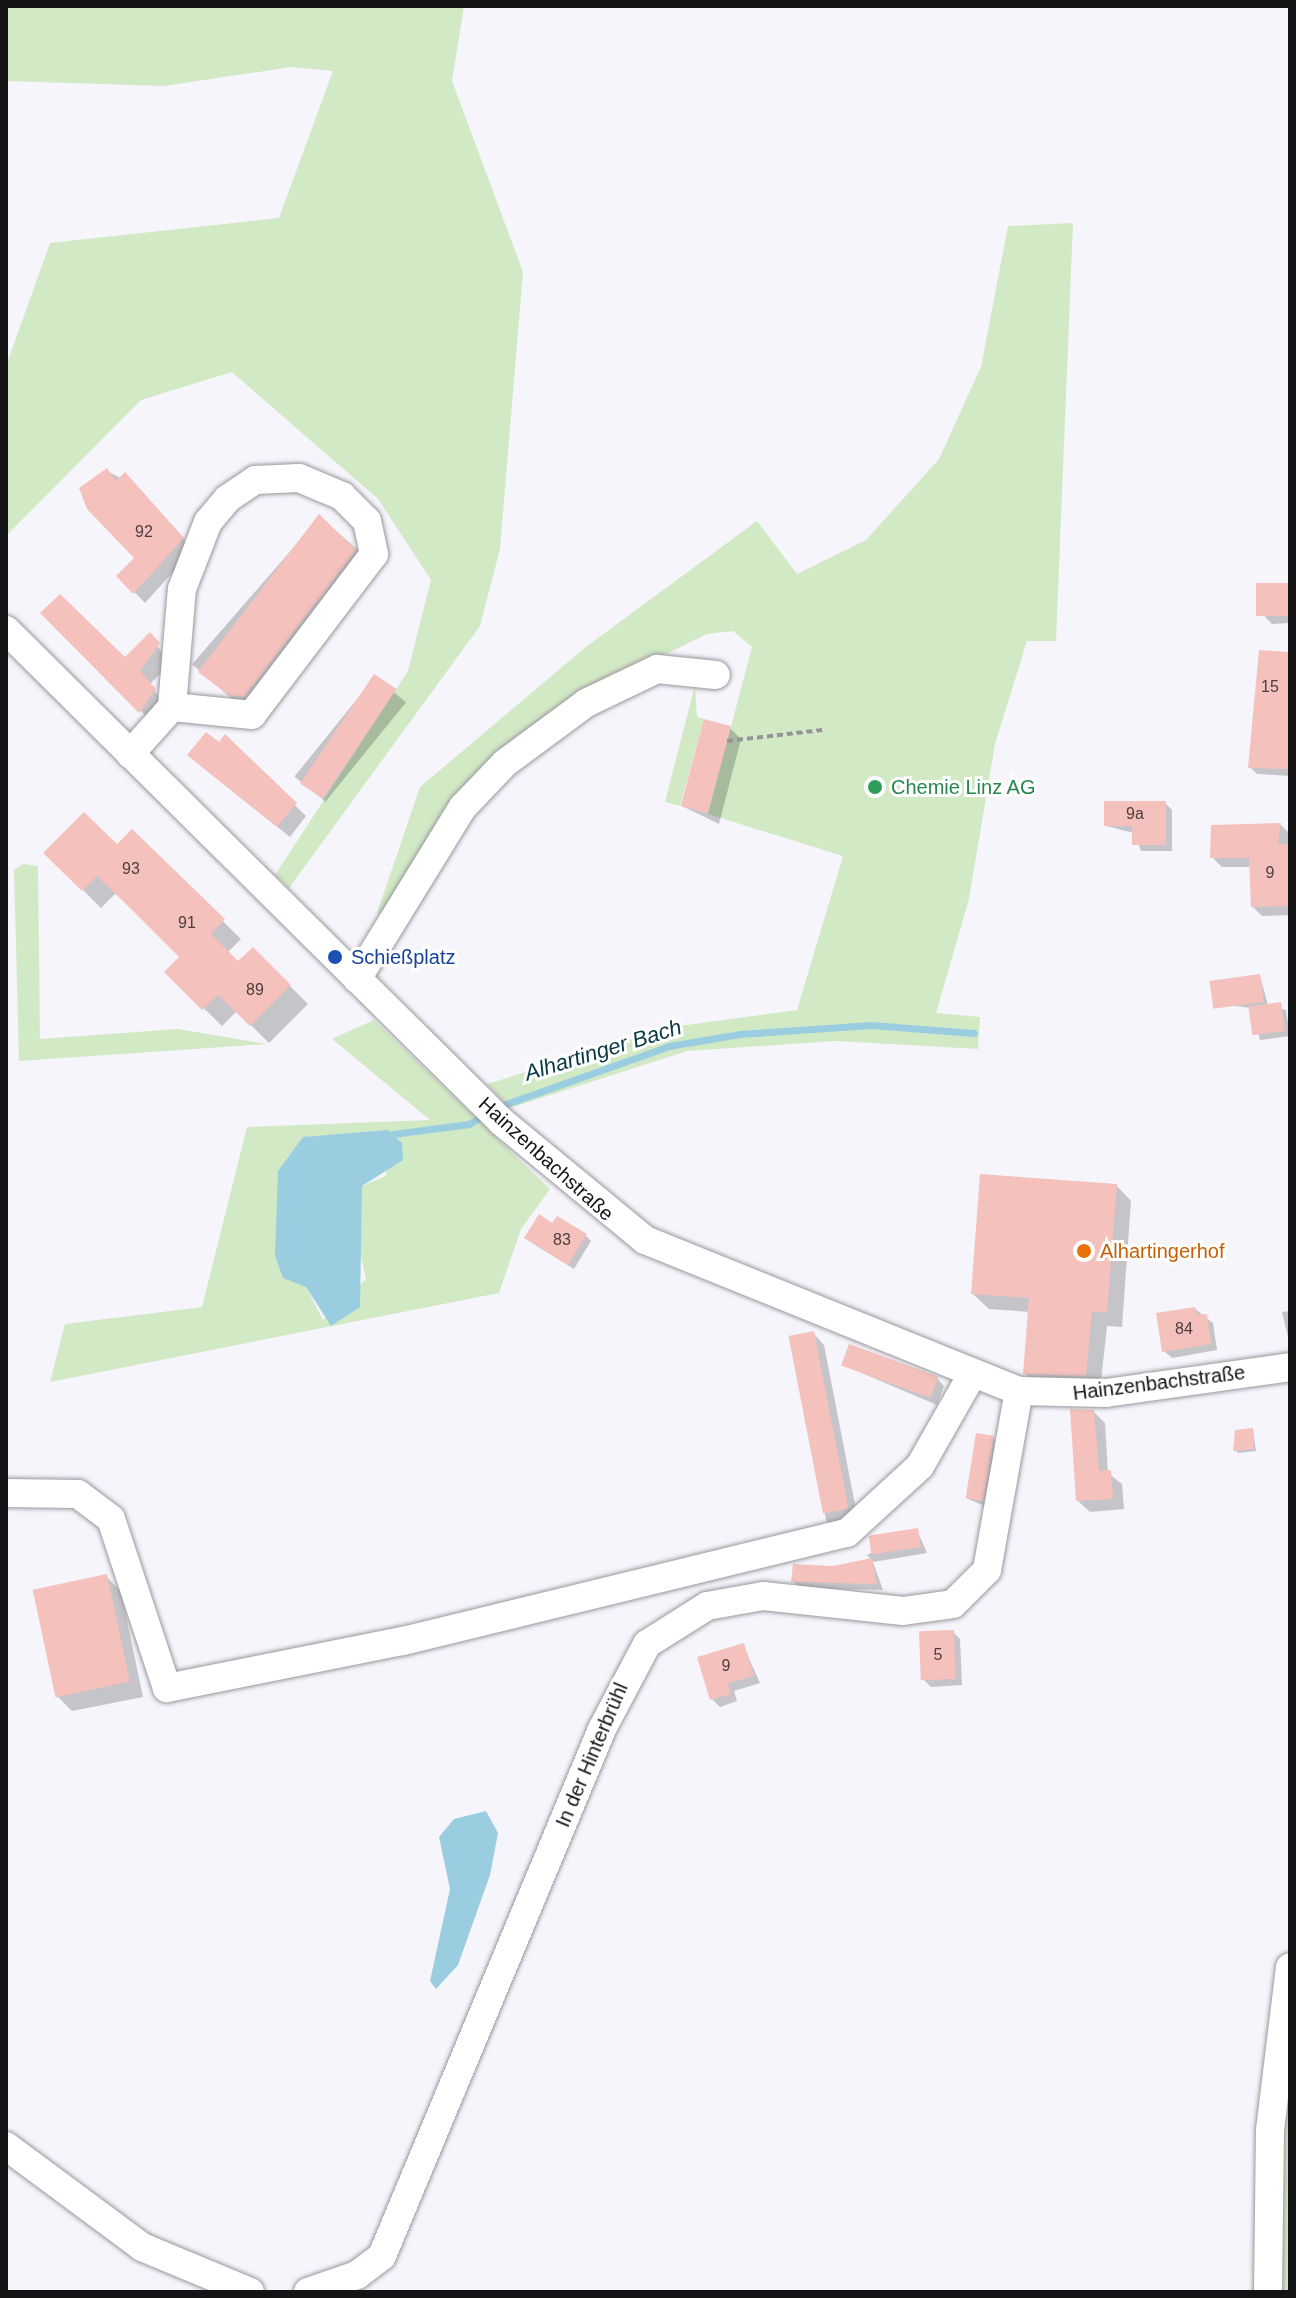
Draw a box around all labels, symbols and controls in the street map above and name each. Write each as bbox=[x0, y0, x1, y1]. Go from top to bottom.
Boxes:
house number: 92 bbox=[135, 522, 153, 542]
house number: 15 bbox=[1261, 677, 1279, 697]
place label: Chemie Linz AG bbox=[891, 775, 1037, 799]
marker: Chemie Linz AG bbox=[866, 778, 884, 796]
house number: 9a bbox=[1126, 804, 1144, 824]
house number: 93 bbox=[122, 859, 140, 879]
house number: 9 bbox=[1266, 863, 1274, 883]
house number: 91 bbox=[178, 913, 196, 933]
place label: Schießplatz bbox=[351, 945, 455, 969]
marker: Schießplatz bbox=[326, 948, 344, 966]
house number: 89 bbox=[246, 980, 264, 1000]
water label: Alhartinger Bach bbox=[521, 1014, 685, 1086]
street label: Hainzenbachstraße bbox=[474, 1092, 618, 1226]
house number: 83 bbox=[553, 1230, 571, 1250]
place label: Alhartingerhof bbox=[1100, 1239, 1225, 1263]
marker: Alhartingerhof bbox=[1075, 1242, 1093, 1260]
house number: 84 bbox=[1175, 1319, 1193, 1339]
street label: Hainzenbachstraße bbox=[1071, 1361, 1247, 1405]
house number: 5 bbox=[934, 1645, 942, 1665]
house number: 9 bbox=[722, 1656, 730, 1676]
street label: In der Hinterbrühl bbox=[551, 1679, 633, 1831]

